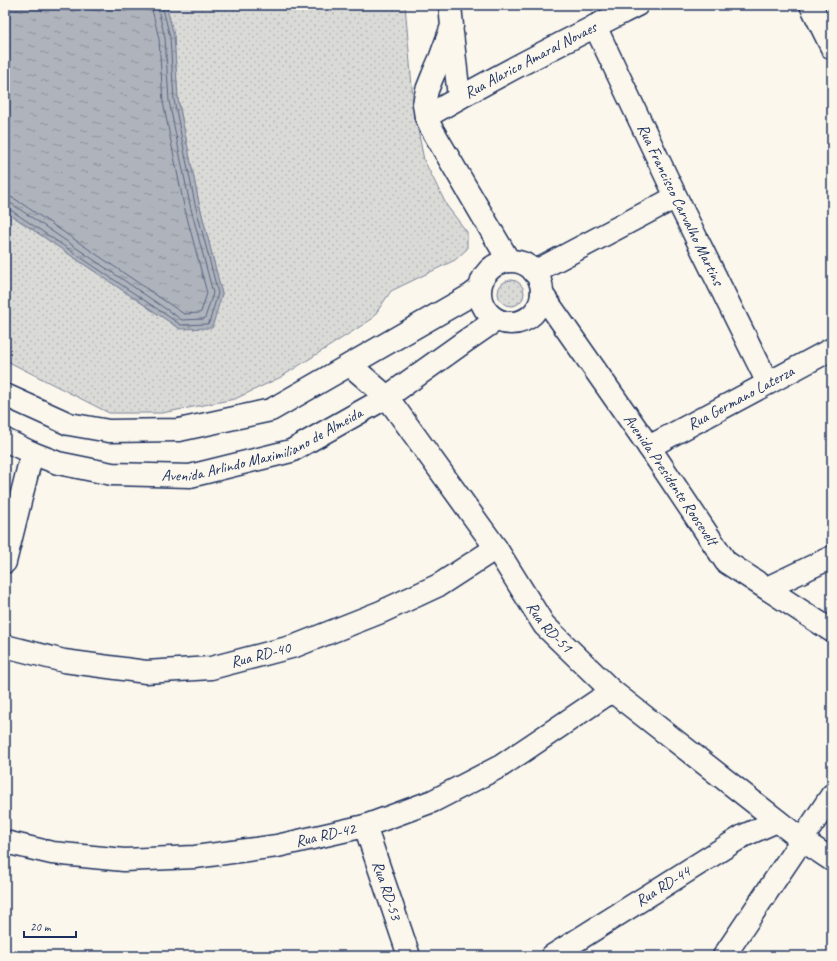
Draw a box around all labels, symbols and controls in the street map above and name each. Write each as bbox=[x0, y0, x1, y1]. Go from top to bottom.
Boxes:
street label: Rua Alarico Amaral Novaes bbox=[461, 16, 601, 103]
street label: Rua Francisco Carvalho Martins bbox=[633, 121, 729, 290]
street label: Rua Germano Laterza bbox=[684, 361, 799, 435]
street label: Avenida Arlindo Maximiliano de Almeida bbox=[161, 402, 367, 486]
street label: Avenida Presidente Roosevelt bbox=[619, 410, 724, 552]
street label: Rua RD-51 bbox=[522, 598, 577, 658]
street label: Rua RD-40 bbox=[228, 637, 294, 672]
street label: Rua RD-42 bbox=[293, 818, 359, 852]
street label: Rua RD-53 bbox=[368, 858, 407, 924]
street label: Rua RD-44 bbox=[632, 861, 696, 911]
scale bar bbox=[24, 913, 76, 939]
text: 20 m bbox=[30, 919, 52, 935]

